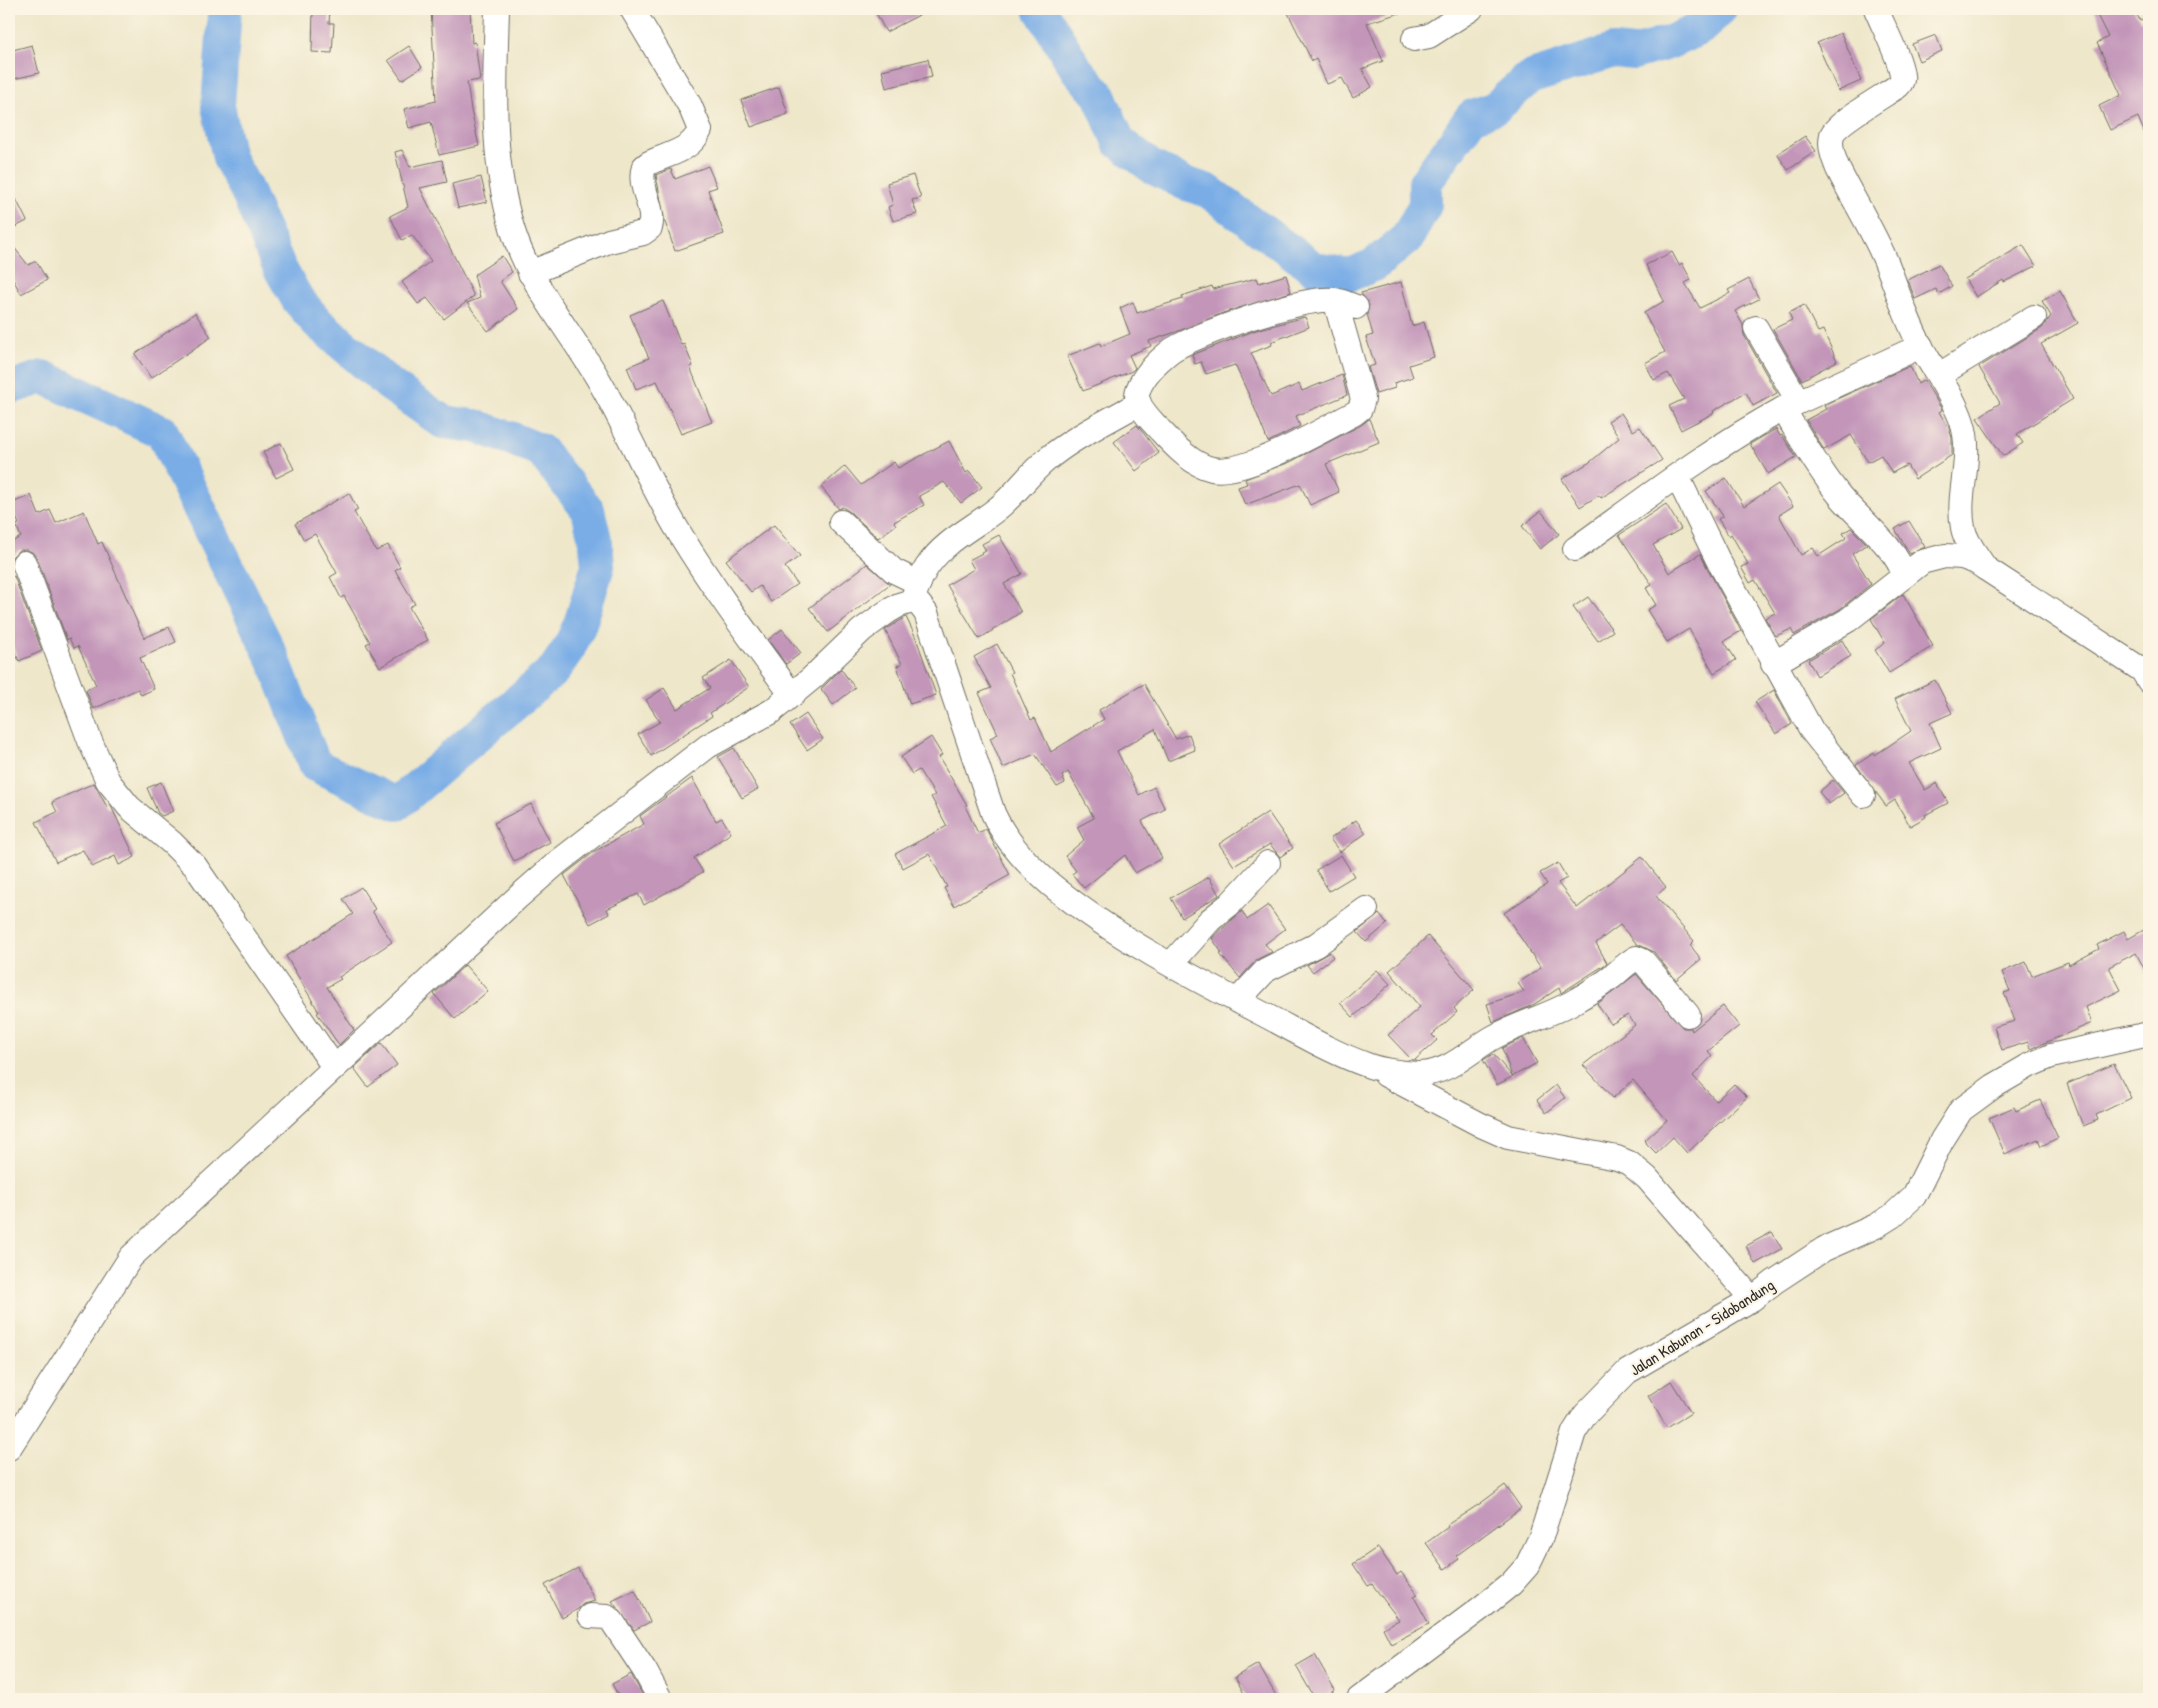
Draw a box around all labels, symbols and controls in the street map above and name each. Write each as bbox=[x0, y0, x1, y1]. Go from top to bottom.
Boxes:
street label: Jalan Kabunan - Sidobandung bbox=[1626, 1274, 1778, 1380]

